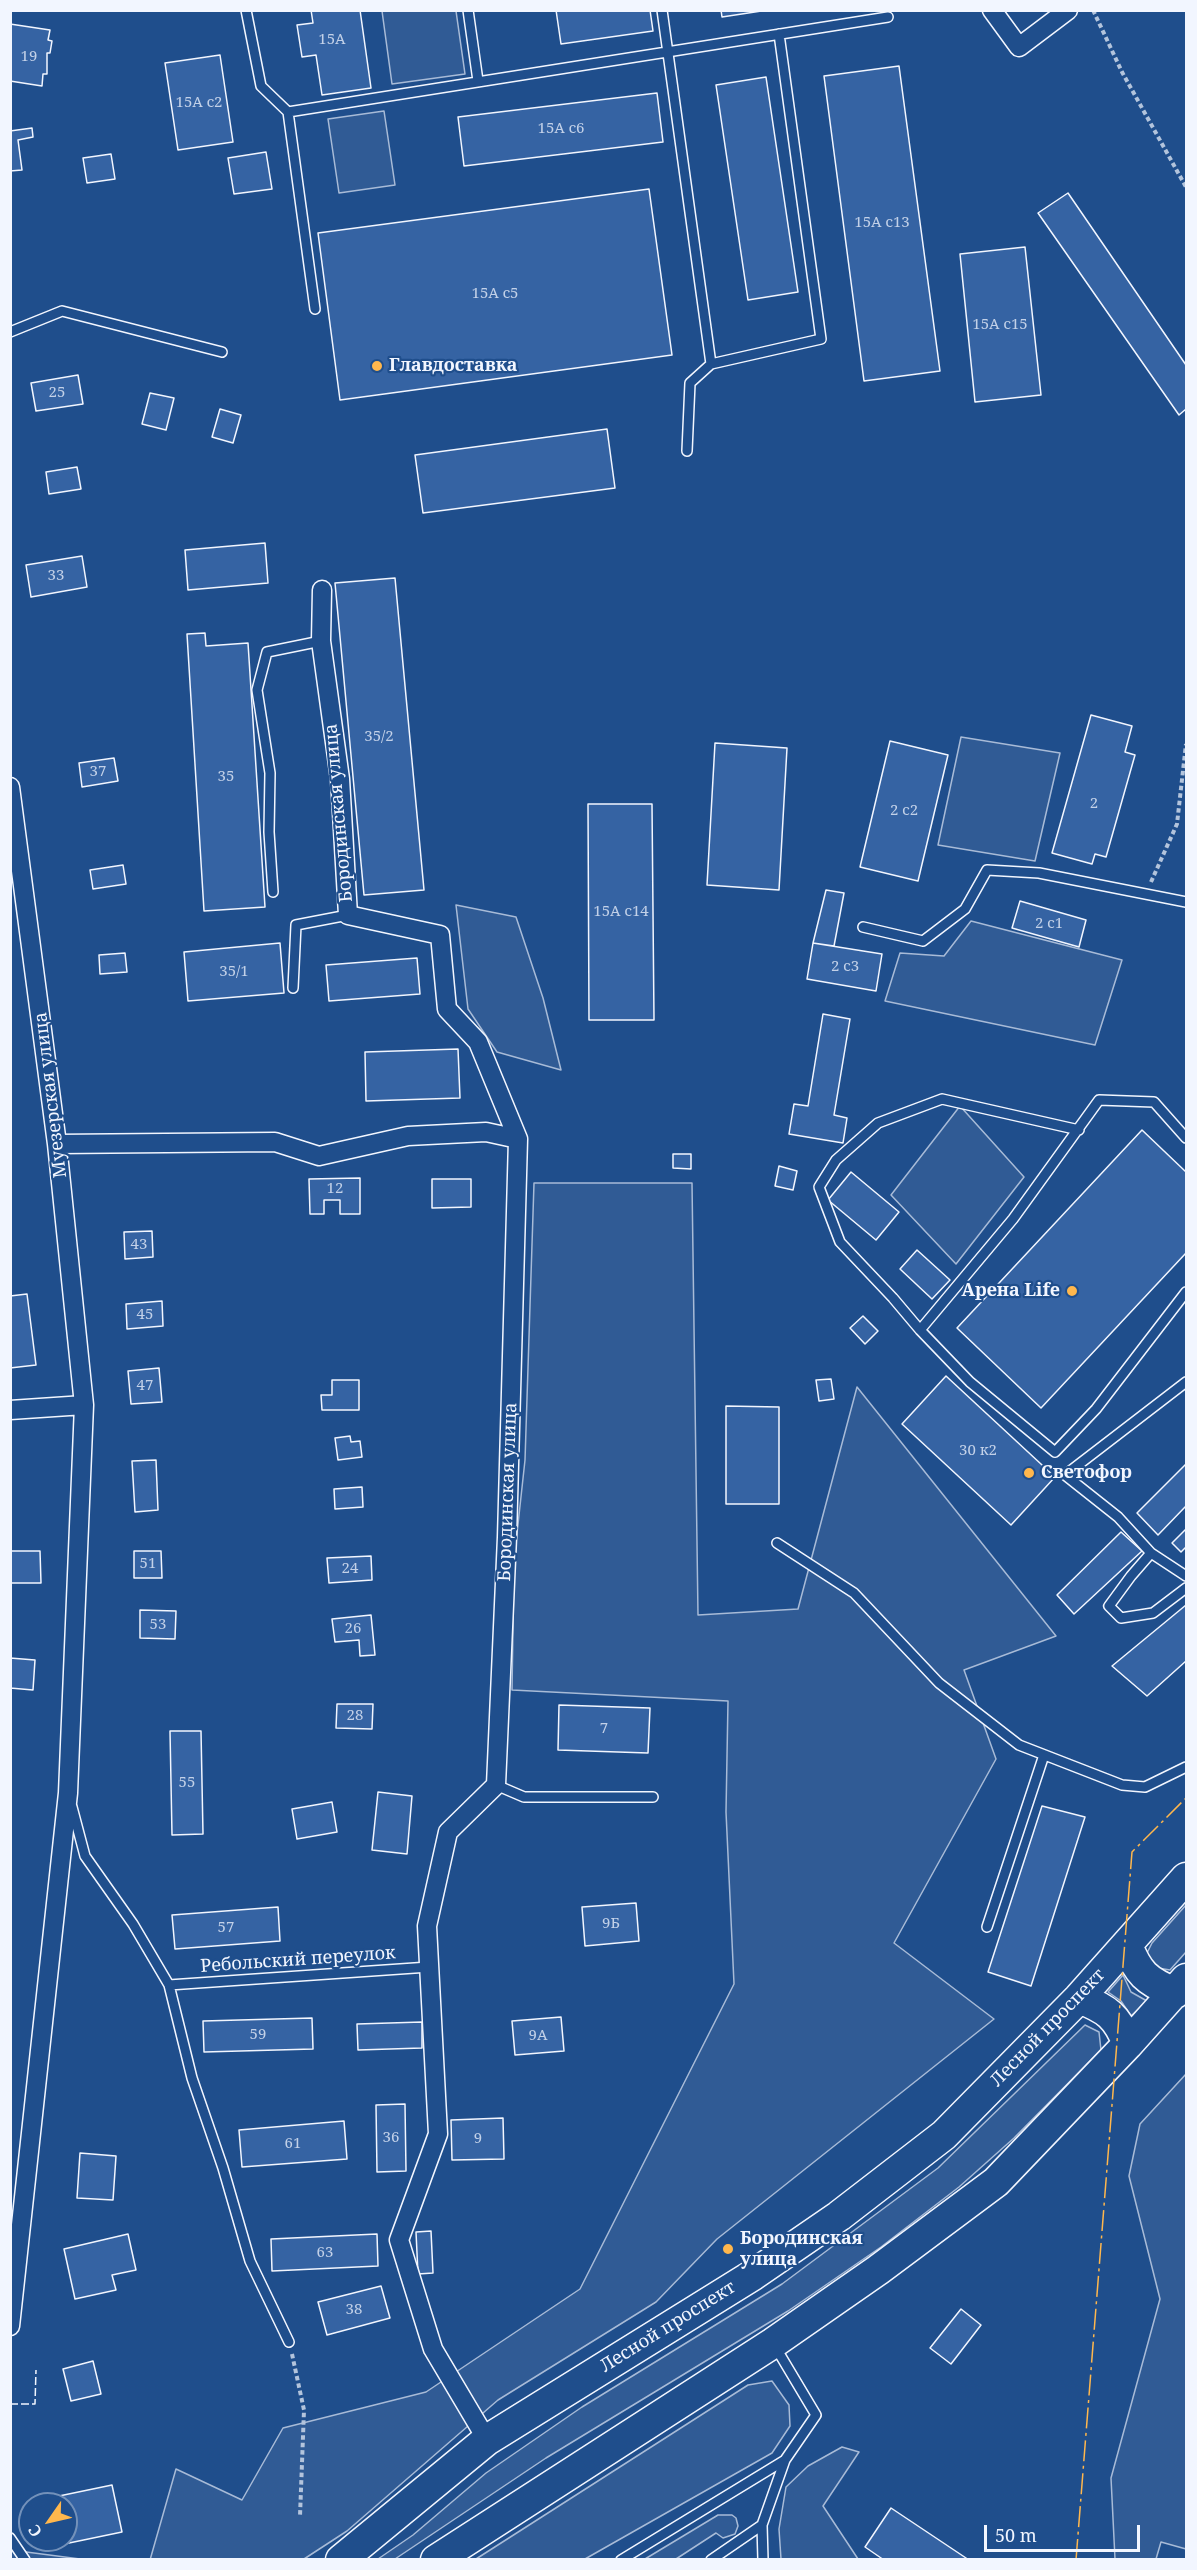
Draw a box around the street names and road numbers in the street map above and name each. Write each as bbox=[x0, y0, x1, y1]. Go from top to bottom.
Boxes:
street label: Бородинская улица bbox=[320, 723, 358, 903]
street label: Муезерская улица bbox=[30, 1011, 72, 1179]
street label: Бородинская улица bbox=[494, 1402, 522, 1582]
street label: Ребольский переулок bbox=[200, 1942, 396, 1978]
street label: Лесной проспект bbox=[986, 1965, 1110, 2091]
street label: Лесной проспект bbox=[596, 2277, 740, 2377]

